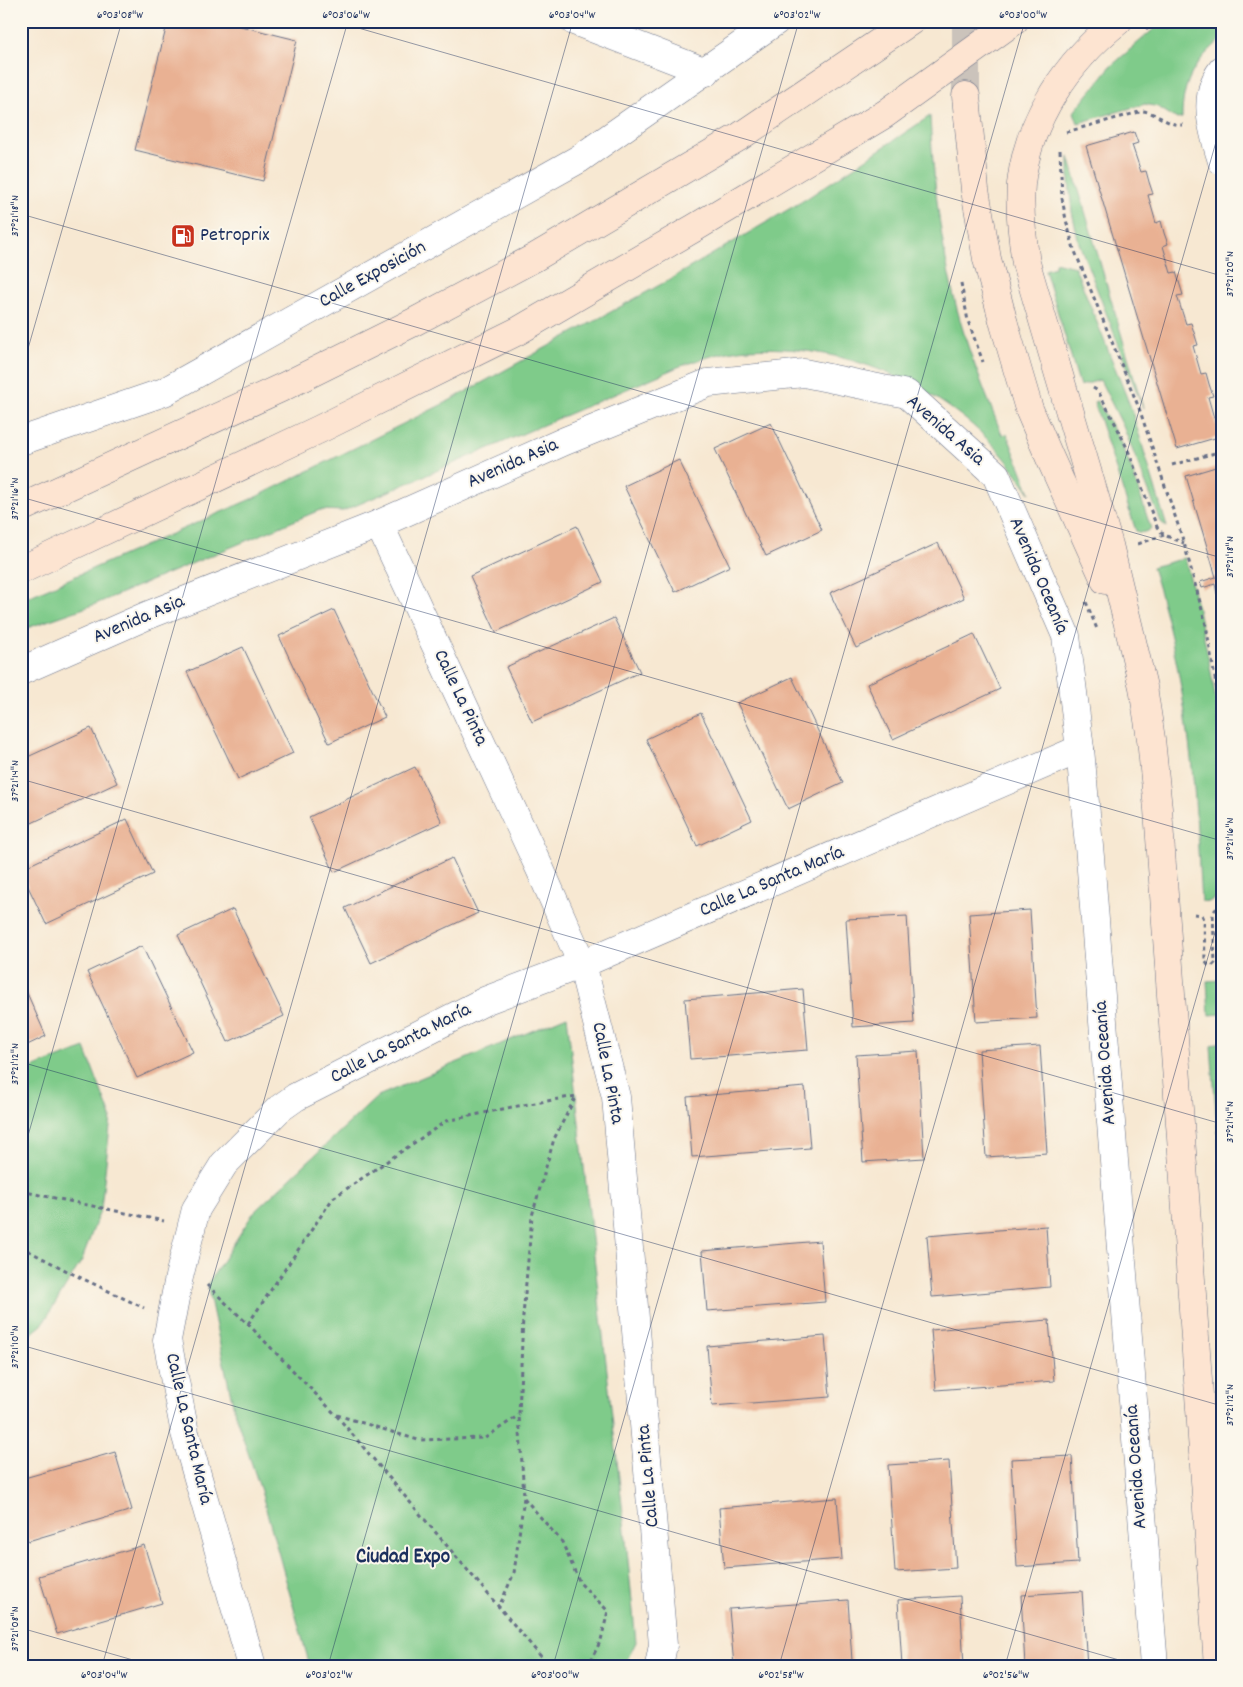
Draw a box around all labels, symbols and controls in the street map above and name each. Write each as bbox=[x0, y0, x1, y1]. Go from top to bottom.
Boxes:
text: 6°03'08"W bbox=[97, 7, 143, 24]
text: 6°03'06"W bbox=[322, 7, 370, 24]
text: 6°03'04"W bbox=[549, 7, 595, 24]
text: 6°03'02"W bbox=[774, 7, 821, 24]
text: 6°03'00"W bbox=[999, 7, 1047, 24]
text: 37°21'18"N bbox=[7, 195, 24, 237]
place label: Petroprix bbox=[200, 222, 270, 250]
fuel station icon: Petroprix bbox=[170, 223, 196, 249]
street label: Calle Exposición bbox=[314, 234, 432, 316]
text: 37°21'20"N bbox=[1222, 251, 1239, 297]
street label: Avenida Asia bbox=[899, 389, 991, 474]
street label: Avenida Asia bbox=[463, 431, 563, 496]
text: 37°21'16"N bbox=[7, 478, 24, 520]
street label: Avenida Oceanía bbox=[1001, 513, 1075, 639]
text: 37°21'18"N bbox=[1222, 536, 1239, 578]
street label: Avenida Asia bbox=[89, 588, 190, 652]
street label: Calle La Pinta bbox=[426, 645, 495, 751]
text: 37°21'14"N bbox=[7, 760, 24, 802]
text: 37°21'16"N bbox=[1222, 818, 1239, 860]
street label: Calle La Santa María bbox=[695, 839, 849, 925]
street label: Calle La Santa María bbox=[326, 996, 477, 1092]
street label: Avenida Oceanía bbox=[1088, 999, 1124, 1126]
street label: Calle La Pinta bbox=[583, 1020, 631, 1127]
text: 37°21'12"N bbox=[7, 1043, 24, 1085]
text: 37°21'14"N bbox=[1222, 1101, 1239, 1143]
text: 37°21'10"N bbox=[7, 1325, 24, 1369]
street label: Calle La Santa María bbox=[157, 1350, 219, 1508]
text: 37°21'12"N bbox=[1222, 1384, 1239, 1426]
street label: Avenida Oceanía bbox=[1119, 1403, 1155, 1530]
street label: Calle La Pinta bbox=[631, 1423, 667, 1529]
district label: Ciudad Expo bbox=[356, 1543, 450, 1573]
text: 37°21'08"N bbox=[7, 1606, 24, 1652]
text: 6°03'04"W bbox=[81, 1667, 127, 1684]
text: 6°03'02"W bbox=[306, 1667, 353, 1684]
text: 6°03'00"W bbox=[531, 1667, 579, 1684]
text: 6°02'58"W bbox=[758, 1667, 804, 1684]
text: 6°02'56"W bbox=[983, 1667, 1029, 1684]

